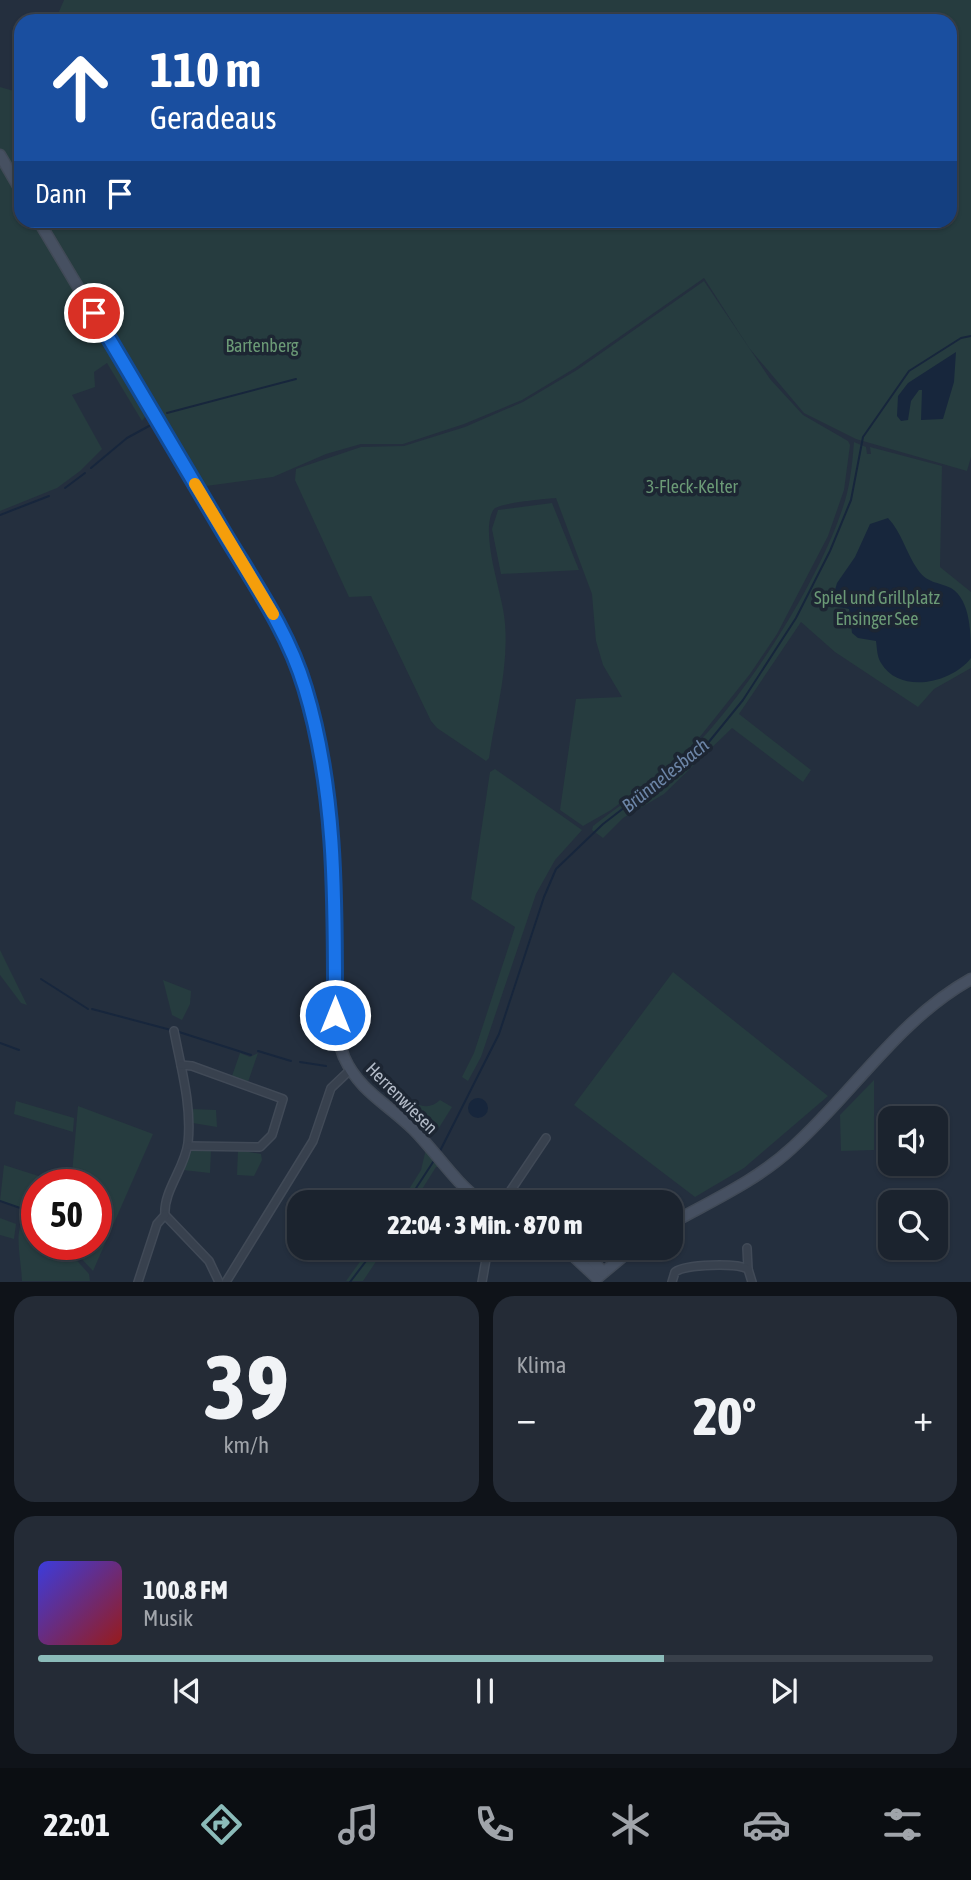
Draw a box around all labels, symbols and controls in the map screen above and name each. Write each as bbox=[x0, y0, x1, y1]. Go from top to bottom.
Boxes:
text: 110 m bbox=[150, 41, 261, 97]
icon: ahead bbox=[35, 42, 126, 133]
text: Geradeaus bbox=[150, 99, 277, 136]
icon: arrive bbox=[101, 175, 139, 213]
text: Dann bbox=[35, 179, 87, 209]
pin bbox=[64, 283, 124, 343]
icon: arrive bbox=[75, 294, 113, 332]
park label: Bartenberg bbox=[225, 335, 299, 356]
park label: 3-Fleck-Kelter bbox=[646, 476, 739, 497]
park label: Spiel und Grillplatz Ensinger See bbox=[814, 587, 940, 629]
water label: Brünnelesbach bbox=[617, 733, 713, 817]
position arrow bbox=[298, 978, 372, 1052]
street label: Herrenwiesen bbox=[362, 1058, 442, 1138]
map controls bbox=[878, 1106, 948, 1260]
button: sound bbox=[878, 1106, 948, 1176]
speed limit sign: 50 bbox=[21, 1169, 112, 1260]
button: search bbox=[878, 1190, 948, 1260]
text: 22:04 · 3 Min. · 870 m bbox=[388, 1210, 582, 1240]
text: 39 bbox=[203, 1334, 289, 1438]
text: Klima bbox=[517, 1352, 566, 1378]
text: 20° bbox=[693, 1386, 756, 1446]
text: − bbox=[517, 1396, 536, 1439]
text: + bbox=[913, 1396, 933, 1439]
text: km/h bbox=[223, 1432, 269, 1458]
text: 100.8 FM bbox=[143, 1575, 228, 1605]
text: Musik bbox=[143, 1605, 193, 1631]
icon: previous bbox=[168, 1672, 206, 1710]
icon: pause bbox=[466, 1672, 504, 1710]
icon: next bbox=[765, 1672, 803, 1710]
icon: directions bbox=[197, 1800, 246, 1849]
icon: music bbox=[334, 1800, 383, 1849]
icon: phone bbox=[470, 1800, 519, 1849]
icon: climate bbox=[606, 1800, 655, 1849]
icon: car bbox=[742, 1800, 791, 1849]
icon: filters bbox=[878, 1800, 927, 1849]
text: 22:01 bbox=[44, 1806, 110, 1843]

